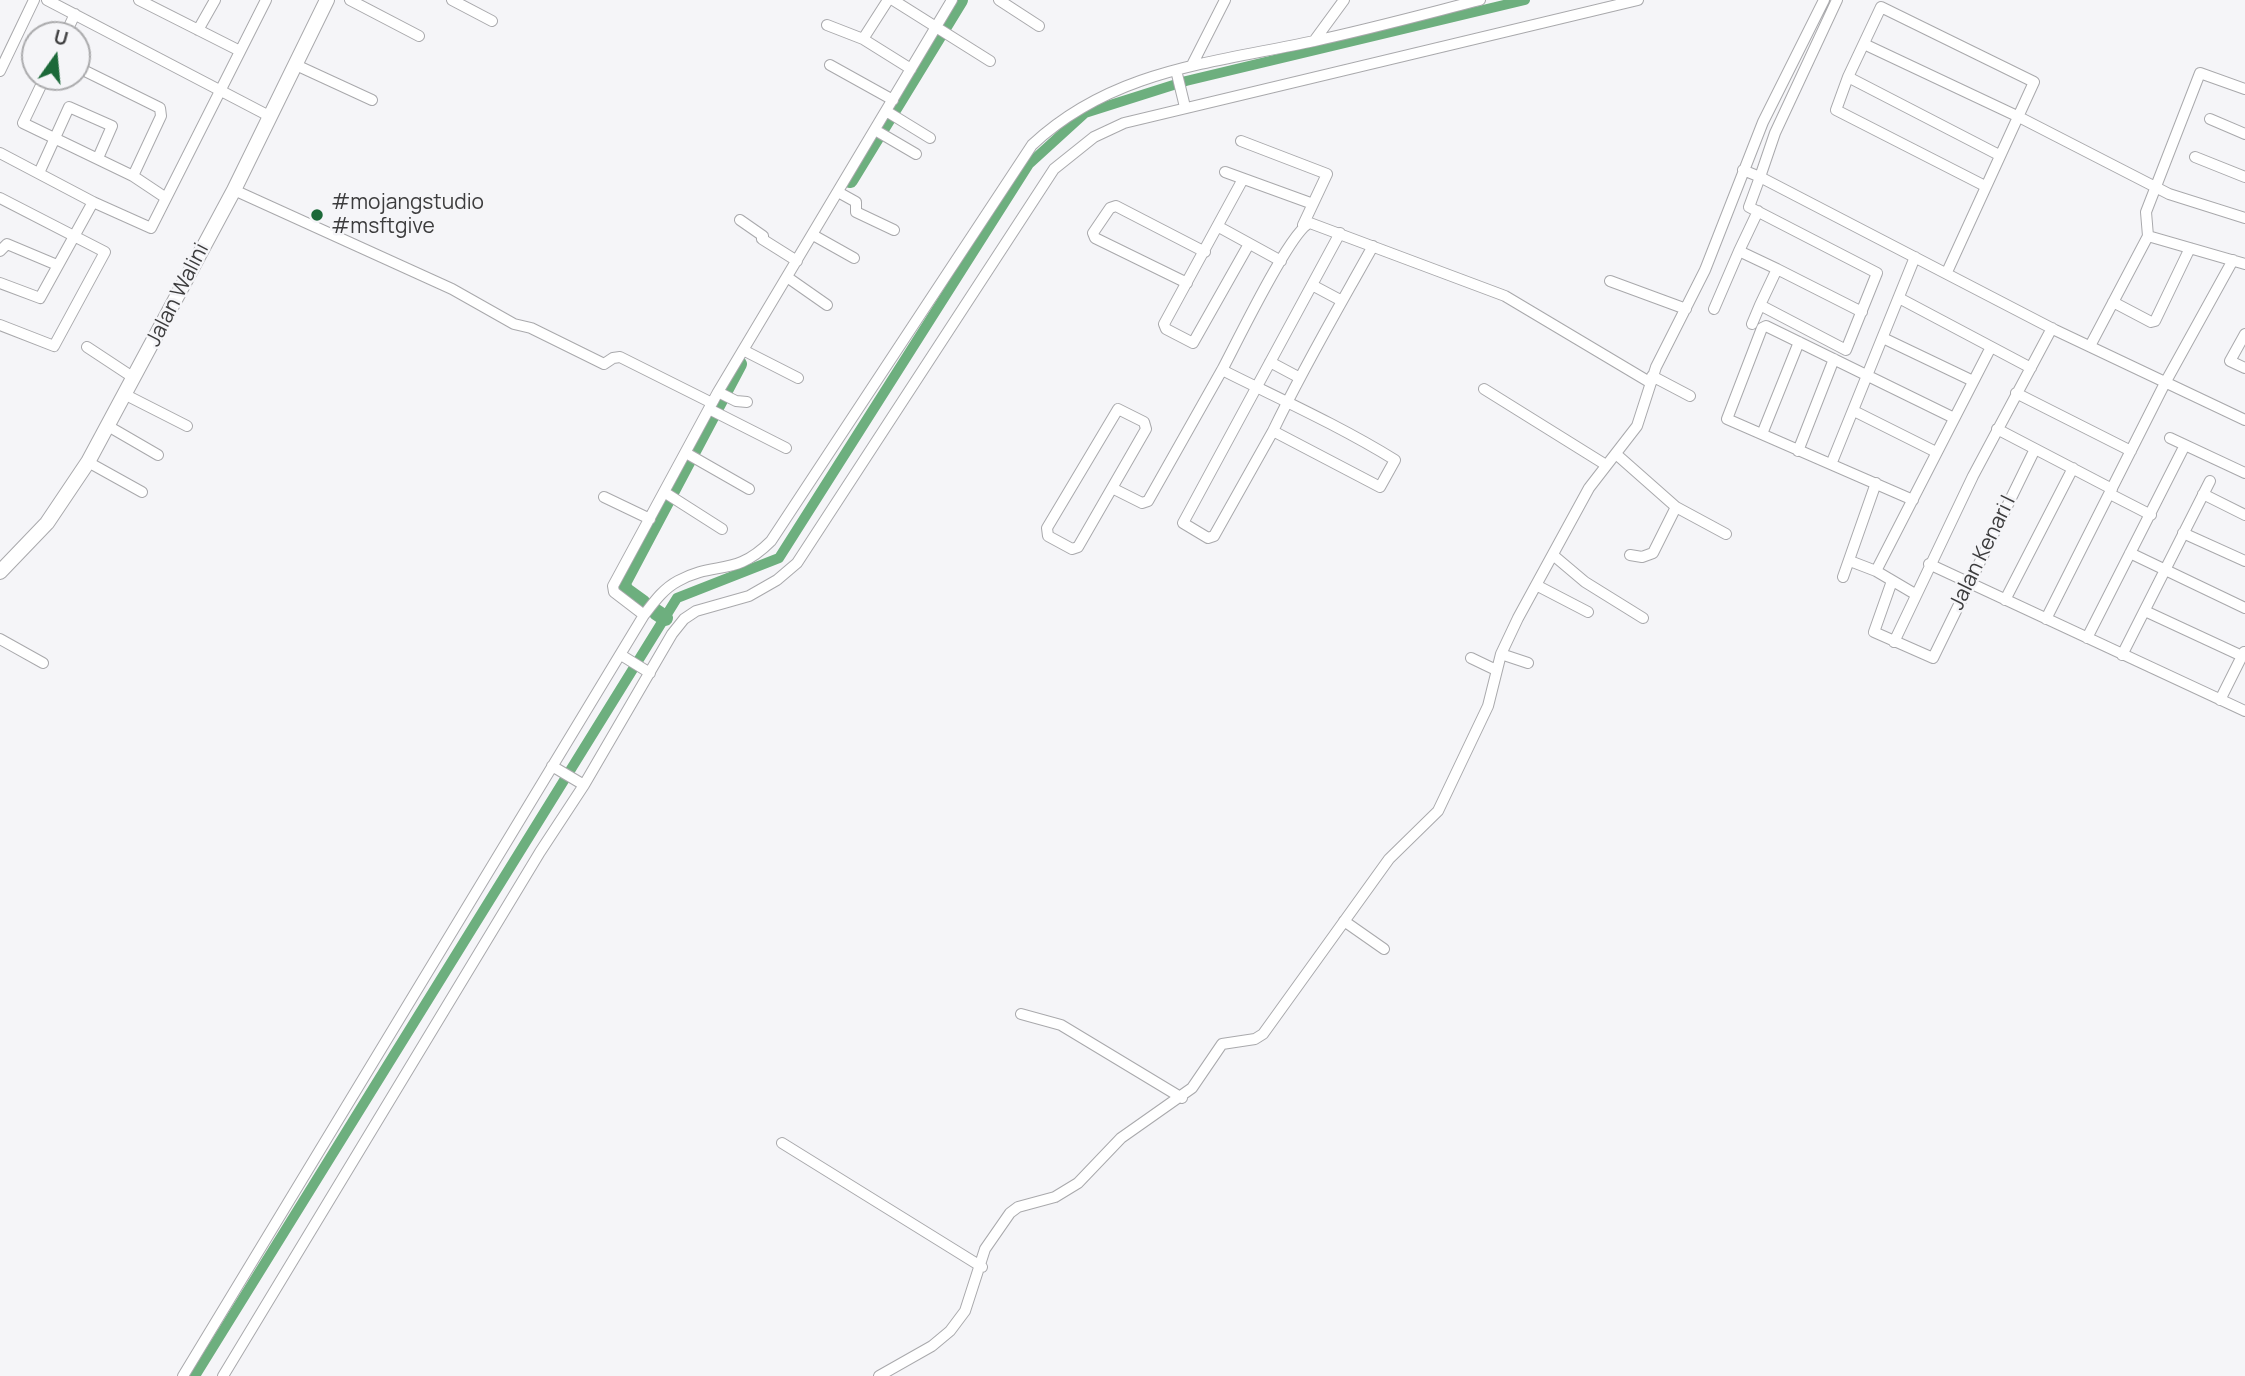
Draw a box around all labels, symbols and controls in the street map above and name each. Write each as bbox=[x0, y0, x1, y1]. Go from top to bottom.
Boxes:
north arrow bbox=[21, 21, 91, 91]
text: U bbox=[51, 23, 71, 52]
place label: #mojangstudio #msftgive bbox=[331, 190, 484, 240]
marker: #mojangstudio #msftgive bbox=[309, 207, 325, 223]
street label: Jalan Walini bbox=[141, 239, 215, 351]
street label: Jalan Kenari I bbox=[1945, 492, 2021, 614]

